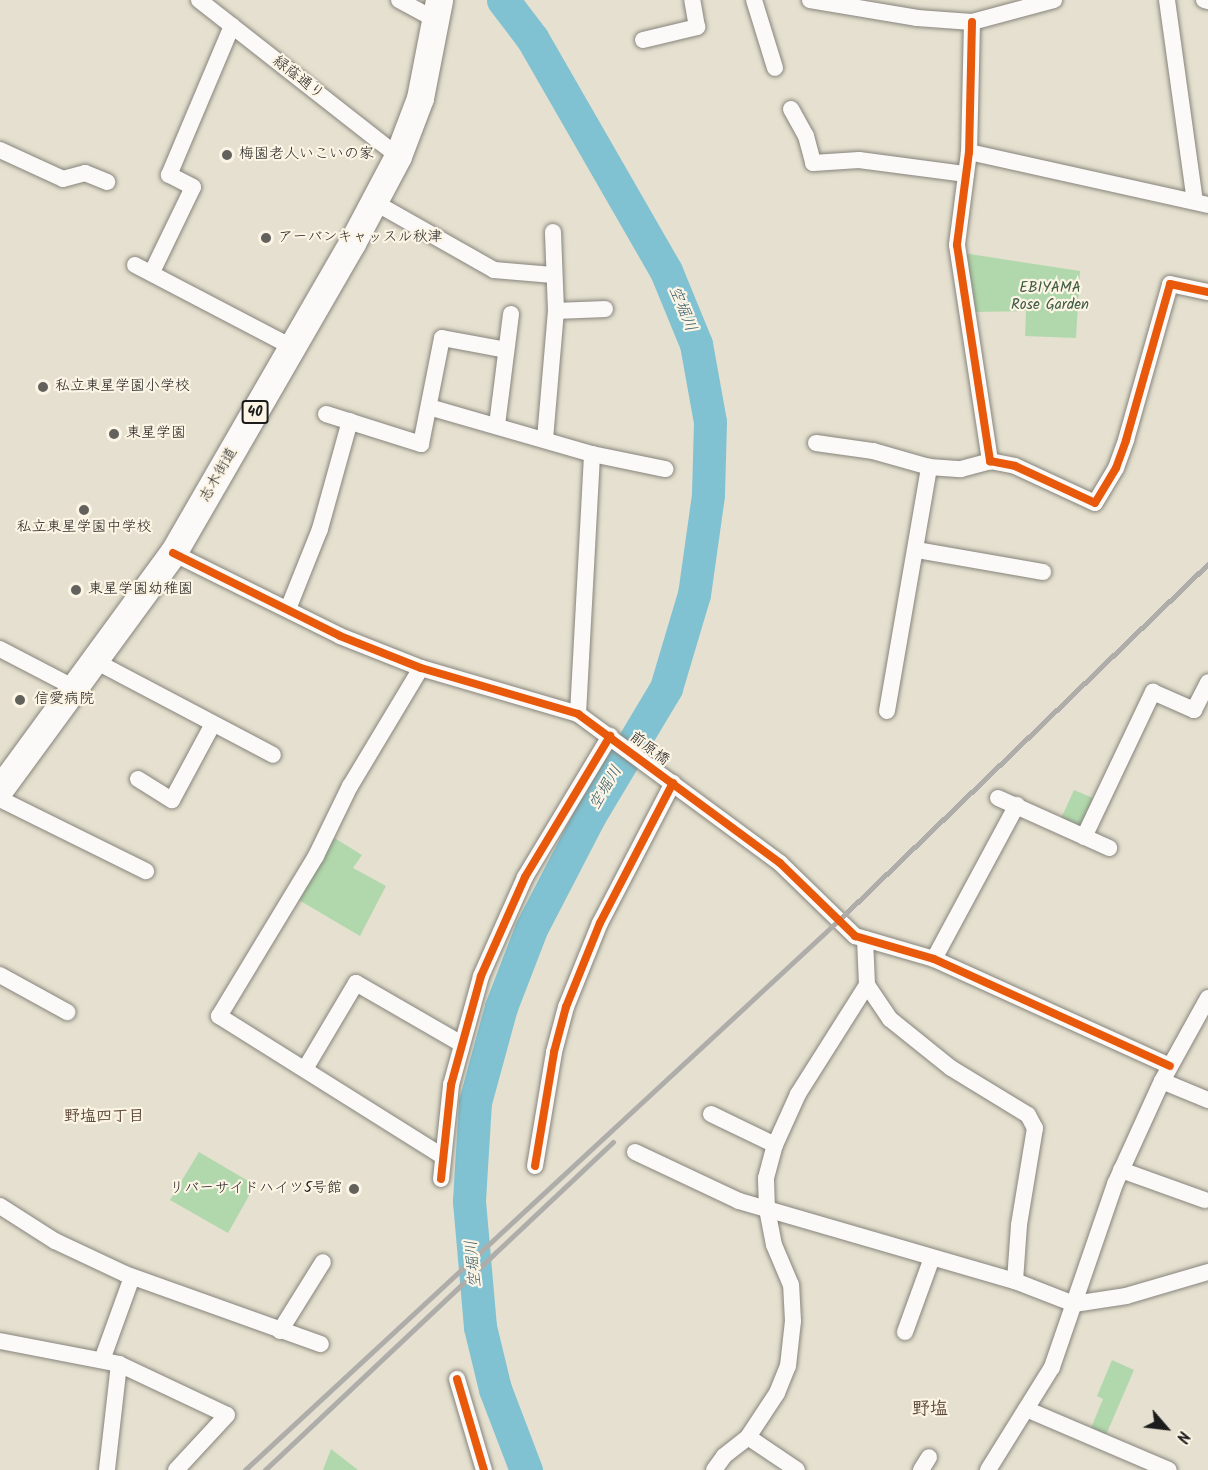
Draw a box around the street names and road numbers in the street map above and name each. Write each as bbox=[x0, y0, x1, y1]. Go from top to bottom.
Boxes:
street label: 緑蔭通り bbox=[269, 52, 327, 104]
road number: 40 bbox=[242, 401, 268, 423]
street label: 志木街道 bbox=[196, 445, 242, 505]
street label: 前原橋 bbox=[626, 728, 672, 770]

